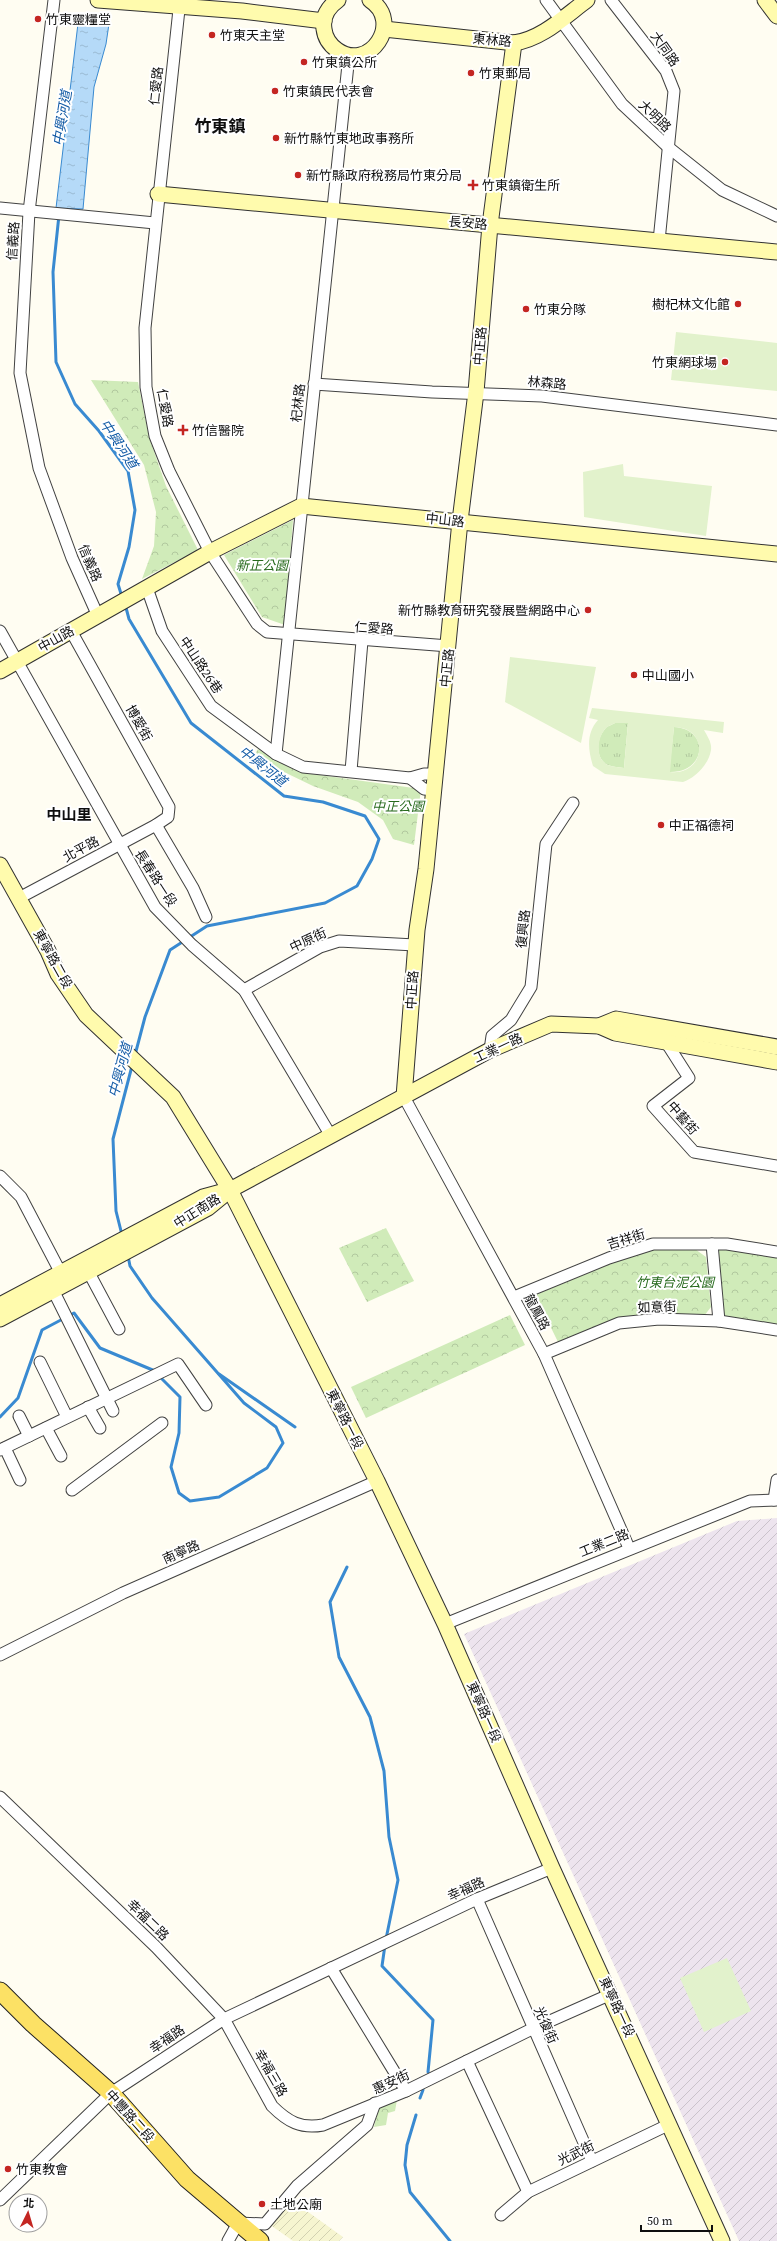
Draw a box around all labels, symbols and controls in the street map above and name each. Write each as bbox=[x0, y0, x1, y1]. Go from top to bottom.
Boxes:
place label: 竹東靈糧堂 bbox=[46, 11, 111, 28]
marker: 竹東靈糧堂 bbox=[33, 14, 43, 24]
place label: 竹東天主堂 bbox=[220, 27, 285, 44]
street label: 大同路 bbox=[647, 28, 683, 70]
marker: 竹東天主堂 bbox=[207, 30, 217, 40]
street label: 東林路 bbox=[472, 30, 512, 50]
place label: 竹東鎮公所 bbox=[312, 54, 377, 71]
marker: 竹東鎮公所 bbox=[299, 57, 309, 67]
place label: 竹東郵局 bbox=[479, 65, 531, 82]
street label: 仁愛路 bbox=[146, 66, 166, 106]
marker: 竹東郵局 bbox=[466, 68, 476, 78]
place label: 竹東鎮民代表會 bbox=[283, 83, 374, 100]
marker: 竹東鎮民代表會 bbox=[270, 86, 280, 96]
water label: 中興河道 bbox=[48, 87, 77, 147]
street label: 大明路 bbox=[635, 96, 675, 136]
district label: 竹東鎮 bbox=[195, 114, 246, 138]
place label: 新竹縣竹東地政事務所 bbox=[284, 130, 414, 147]
marker: 新竹縣竹東地政事務所 bbox=[271, 133, 281, 143]
place label: 新竹縣政府稅務局竹東分局 bbox=[306, 167, 462, 184]
marker: 新竹縣政府稅務局竹東分局 bbox=[293, 170, 303, 180]
place label: 竹東鎮衛生所 bbox=[482, 177, 560, 194]
marker: 竹東鎮衛生所 bbox=[467, 179, 479, 191]
street label: 長安路 bbox=[448, 213, 488, 233]
street label: 信義路 bbox=[3, 221, 23, 261]
place label: 樹杞林文化館 bbox=[652, 296, 730, 313]
marker: 樹杞林文化館 bbox=[733, 299, 743, 309]
place label: 竹東分隊 bbox=[534, 301, 586, 318]
marker: 竹東分隊 bbox=[521, 304, 531, 314]
street label: 中正路 bbox=[470, 326, 490, 366]
place label: 竹東網球場 bbox=[652, 354, 717, 371]
marker: 竹東網球場 bbox=[720, 357, 730, 367]
street label: 林森路 bbox=[527, 373, 567, 393]
street label: 杞林路 bbox=[288, 383, 308, 423]
street label: 仁愛路 bbox=[153, 387, 177, 429]
water label: 中興河道 bbox=[95, 415, 144, 474]
place label: 竹信醫院 bbox=[192, 422, 244, 439]
marker: 竹信醫院 bbox=[177, 424, 189, 436]
street label: 中山路 bbox=[425, 510, 465, 530]
street label: 信義路 bbox=[75, 542, 105, 584]
park label: 新正公園 bbox=[236, 557, 290, 574]
place label: 新竹縣教育研究發展暨網路中心 bbox=[398, 602, 580, 619]
marker: 新竹縣教育研究發展暨網路中心 bbox=[583, 605, 593, 615]
street label: 仁愛路 bbox=[354, 618, 394, 638]
street label: 中山路 bbox=[35, 622, 77, 656]
street label: 中山路26巷 bbox=[176, 633, 226, 697]
street label: 中正路 bbox=[437, 648, 457, 688]
place label: 中山國小 bbox=[642, 667, 694, 684]
marker: 中山國小 bbox=[629, 670, 639, 680]
street label: 博愛街 bbox=[122, 702, 156, 744]
water label: 中興河道 bbox=[235, 741, 293, 792]
park label: 中正公園 bbox=[372, 798, 426, 815]
district label: 中山里 bbox=[46, 804, 92, 825]
place label: 中正福德祠 bbox=[669, 817, 734, 834]
marker: 中正福德祠 bbox=[656, 820, 666, 830]
street label: 北平路 bbox=[60, 832, 102, 866]
street label: 長春路一段 bbox=[131, 846, 181, 910]
street label: 復興路 bbox=[513, 909, 533, 949]
street label: 中原街 bbox=[287, 924, 329, 956]
street label: 東寧路二段 bbox=[30, 926, 76, 992]
street label: 中正路 bbox=[402, 970, 422, 1010]
street label: 工業一路 bbox=[471, 1029, 525, 1067]
water label: 中興河道 bbox=[103, 1038, 137, 1100]
street label: 中藝街 bbox=[664, 1098, 702, 1138]
street label: 中正南路 bbox=[170, 1190, 224, 1232]
street label: 吉祥街 bbox=[605, 1225, 647, 1253]
park label: 竹東台泥公園 bbox=[636, 1274, 716, 1291]
street label: 龍鳳路 bbox=[520, 1291, 554, 1333]
street label: 如意街 bbox=[637, 1298, 677, 1316]
street label: 東寧路一段 bbox=[323, 1386, 367, 1452]
street label: 工業二路 bbox=[577, 1525, 631, 1561]
street label: 南寧路 bbox=[160, 1536, 202, 1568]
street label: 東寧路一段 bbox=[463, 1679, 505, 1745]
street label: 幸福路 bbox=[445, 1873, 487, 1905]
street label: 幸福二路 bbox=[123, 1896, 173, 1944]
street label: 東寧路一段 bbox=[596, 1974, 638, 2040]
street label: 光復街 bbox=[530, 2004, 562, 2046]
street label: 幸福路 bbox=[146, 2021, 188, 2057]
street label: 幸福三路 bbox=[251, 2046, 291, 2100]
street label: 惠安街 bbox=[370, 2066, 412, 2098]
street label: 中豐路二段 bbox=[102, 2086, 158, 2146]
street label: 光武街 bbox=[555, 2137, 597, 2169]
place label: 竹東教會 bbox=[16, 2161, 68, 2178]
marker: 竹東教會 bbox=[3, 2164, 13, 2174]
north arrow bbox=[8, 2193, 48, 2233]
text: 北 bbox=[23, 2196, 35, 2211]
place label: 土地公廟 bbox=[270, 2196, 322, 2213]
marker: 土地公廟 bbox=[257, 2199, 267, 2209]
scale bar bbox=[641, 2207, 712, 2233]
text: 50 m bbox=[647, 2213, 673, 2229]

